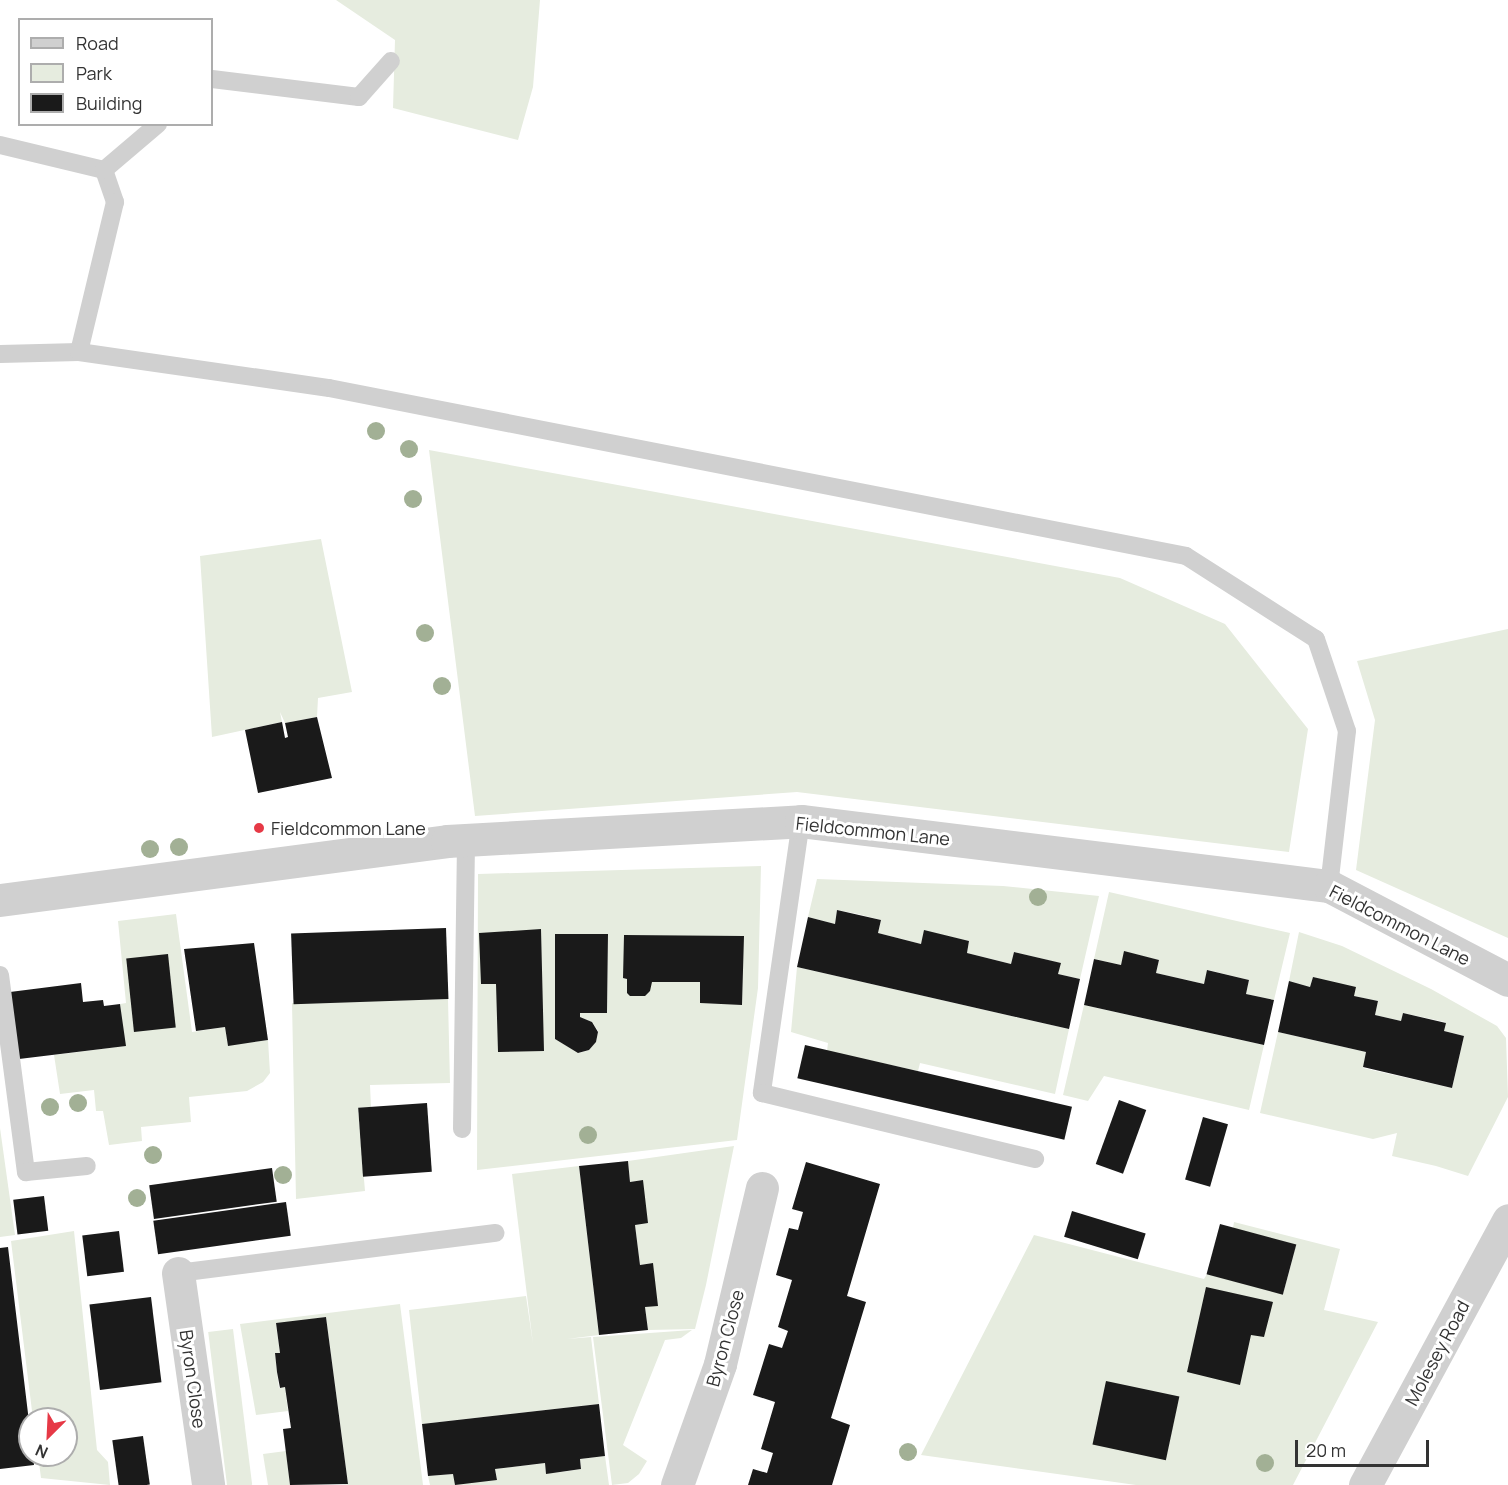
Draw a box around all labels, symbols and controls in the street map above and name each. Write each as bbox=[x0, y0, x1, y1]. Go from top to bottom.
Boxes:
legend bbox=[18, 18, 213, 126]
text: Road bbox=[76, 31, 119, 55]
text: Park bbox=[76, 61, 112, 85]
text: Building bbox=[76, 91, 142, 115]
street label: Fieldcommon Lane bbox=[795, 812, 951, 850]
place label: Fieldcommon Lane bbox=[271, 817, 426, 839]
marker: Fieldcommon Lane bbox=[252, 821, 266, 835]
street label: Fieldcommon Lane bbox=[1326, 880, 1474, 970]
street label: Byron Close bbox=[702, 1287, 748, 1389]
street label: Molesey Road bbox=[1400, 1297, 1474, 1409]
street label: Byron Close bbox=[175, 1328, 211, 1430]
north arrow bbox=[18, 1407, 78, 1467]
scale bar bbox=[1298, 1428, 1432, 1466]
text: 20 m bbox=[1306, 1438, 1346, 1462]
text: N bbox=[32, 1439, 51, 1464]

